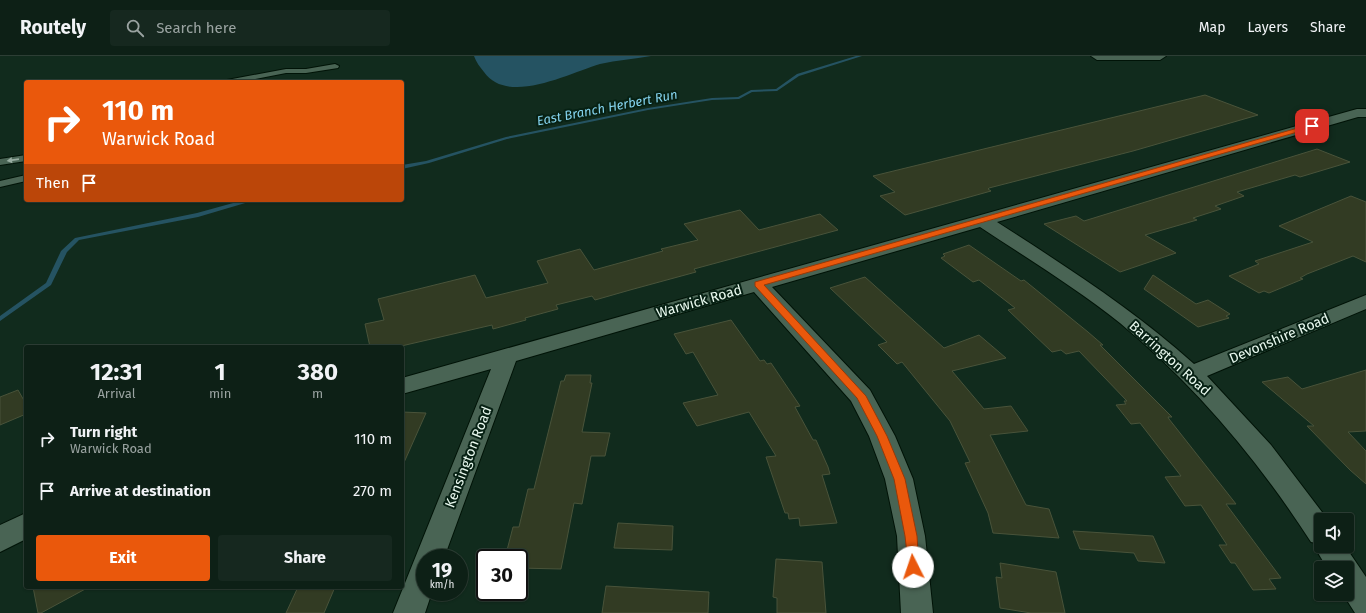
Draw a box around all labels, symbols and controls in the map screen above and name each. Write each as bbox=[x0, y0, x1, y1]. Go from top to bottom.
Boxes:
search box bbox=[110, 10, 390, 46]
text: Routely bbox=[20, 16, 86, 39]
icon: search bbox=[124, 17, 146, 39]
text: Search here bbox=[156, 19, 236, 37]
text: Map bbox=[1199, 19, 1225, 36]
text: Layers bbox=[1247, 19, 1288, 36]
text: Share bbox=[1310, 19, 1346, 36]
water label: East Branch Herbert Run bbox=[536, 87, 679, 128]
text: 110 m bbox=[102, 94, 174, 127]
icon: right bbox=[36, 96, 88, 148]
pin bbox=[1295, 109, 1329, 143]
icon: arrive bbox=[1301, 115, 1323, 137]
text: Warwick Road bbox=[102, 128, 215, 150]
one-way arrow bbox=[7, 157, 19, 163]
icon: arrive bbox=[78, 172, 100, 194]
text: Then bbox=[36, 174, 70, 192]
street label: Warwick Road bbox=[654, 281, 744, 322]
street label: Devonshire Road bbox=[1227, 310, 1332, 367]
street label: Barrington Road bbox=[1125, 317, 1214, 399]
text: 12:31 bbox=[90, 358, 143, 386]
text: 1 bbox=[215, 358, 226, 386]
text: 380 bbox=[297, 358, 338, 386]
text: Arrival bbox=[97, 386, 136, 401]
text: min bbox=[209, 386, 231, 401]
text: m bbox=[312, 386, 323, 401]
street label: Kensington Road bbox=[441, 404, 496, 510]
text: Turn right bbox=[70, 423, 137, 441]
icon: right bbox=[36, 428, 58, 450]
text: 110 m bbox=[354, 430, 392, 448]
text: Warwick Road bbox=[70, 441, 152, 456]
icon: arrive bbox=[36, 480, 58, 502]
text: Arrive at destination bbox=[70, 482, 211, 500]
text: 270 m bbox=[353, 482, 392, 500]
map controls bbox=[1314, 513, 1354, 601]
button: sound bbox=[1314, 513, 1354, 553]
button: Exit bbox=[36, 535, 210, 581]
button: Share bbox=[218, 535, 392, 581]
position arrow bbox=[892, 546, 934, 588]
speed limit sign: 30 bbox=[476, 549, 528, 601]
text: 19 bbox=[432, 558, 452, 582]
button: layers bbox=[1314, 561, 1354, 601]
text: km/h bbox=[430, 579, 454, 591]

